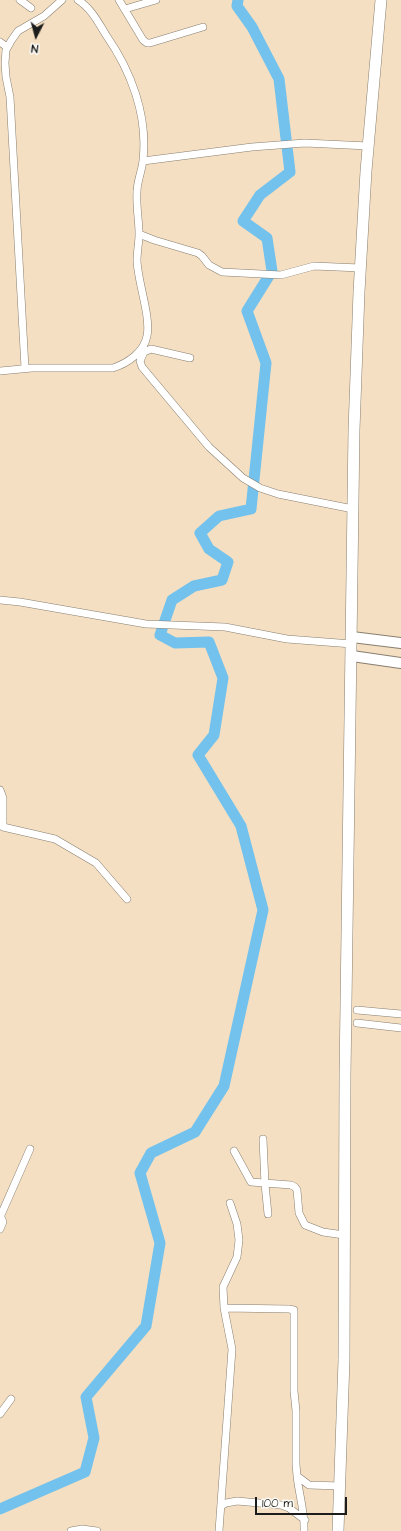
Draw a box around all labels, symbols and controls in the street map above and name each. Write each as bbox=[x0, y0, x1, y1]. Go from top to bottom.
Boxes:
north arrow bbox=[16, 16, 56, 56]
text: N bbox=[30, 41, 39, 56]
scale bar bbox=[257, 1489, 349, 1515]
text: 100 m bbox=[262, 1495, 293, 1512]

